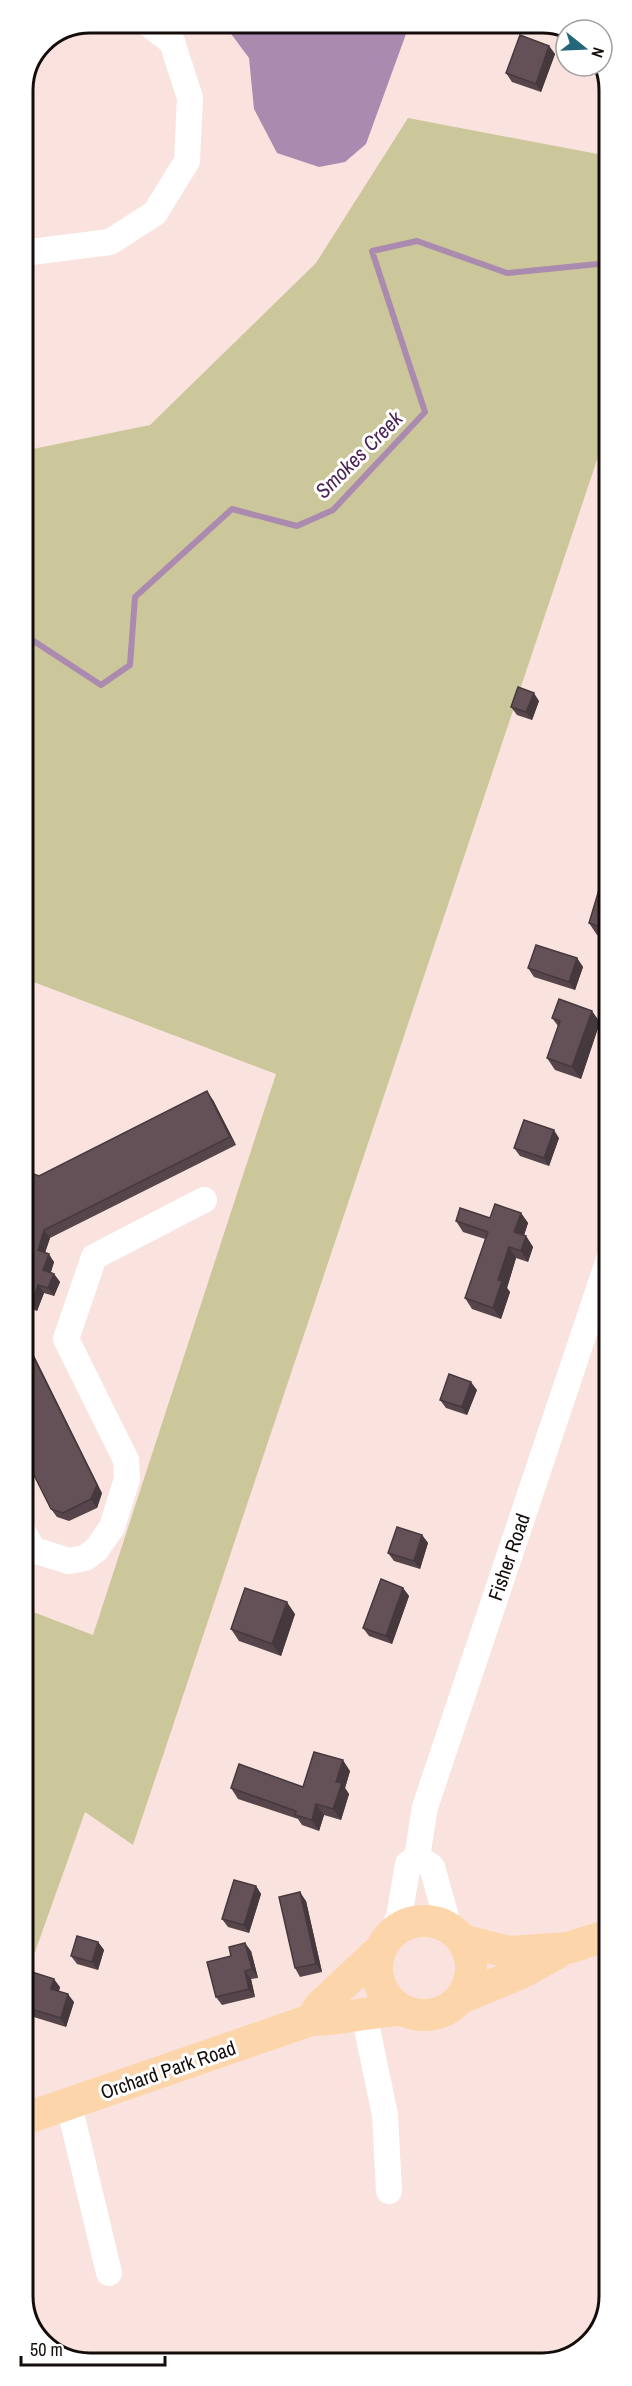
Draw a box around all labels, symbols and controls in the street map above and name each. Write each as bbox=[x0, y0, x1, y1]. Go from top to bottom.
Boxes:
north arrow bbox=[554, 18, 614, 78]
text: N bbox=[586, 45, 610, 61]
water label: Smokes Creek bbox=[308, 403, 410, 505]
street label: Fisher Road bbox=[481, 1510, 536, 1604]
street label: Orchard Park Road bbox=[97, 2034, 239, 2105]
scale bar bbox=[21, 2329, 165, 2367]
text: 50 m bbox=[30, 2337, 63, 2362]

